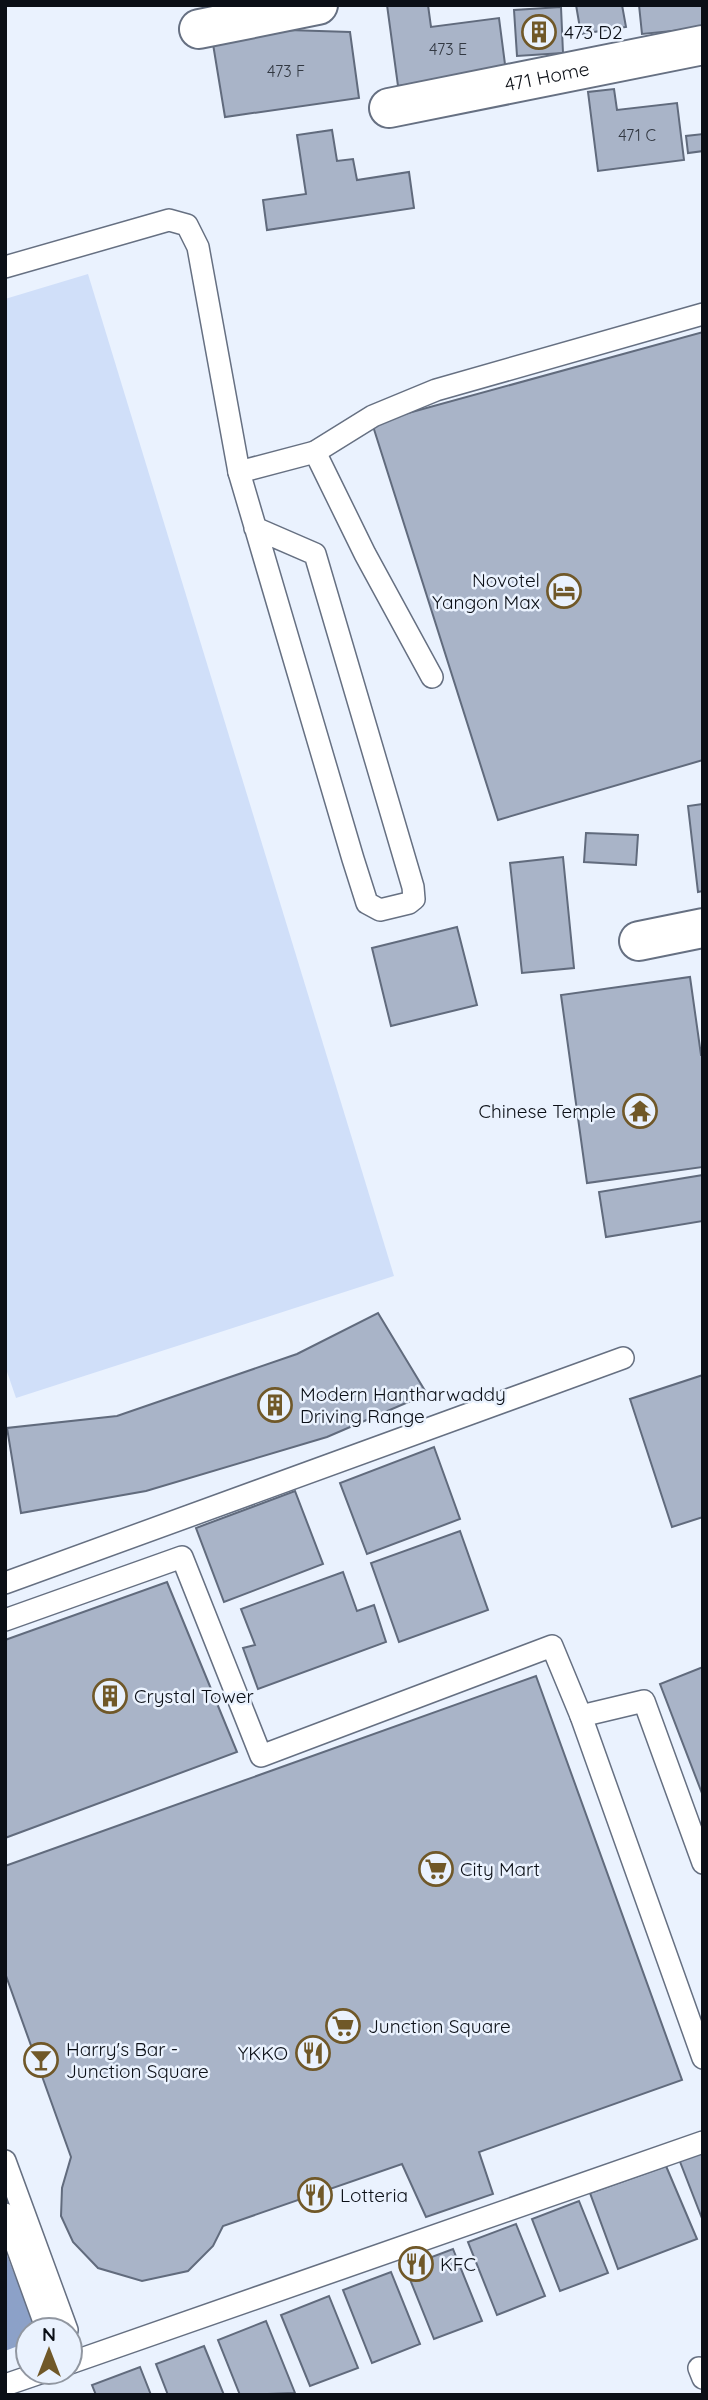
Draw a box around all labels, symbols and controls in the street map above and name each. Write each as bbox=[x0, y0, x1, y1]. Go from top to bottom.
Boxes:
building icon: 473 D2 bbox=[520, 13, 558, 51]
place label: 473 D2 bbox=[564, 20, 623, 44]
house number: 473 E bbox=[429, 39, 467, 59]
street label: 471 Home bbox=[503, 56, 591, 97]
house number: 473 F bbox=[267, 61, 305, 81]
house number: 471 C bbox=[618, 125, 656, 145]
place label: Novotel Yangon Max bbox=[432, 568, 540, 614]
hotel icon: Novotel Yangon Max bbox=[545, 572, 583, 610]
temple icon: Chinese Temple bbox=[621, 1092, 659, 1130]
place label: Chinese Temple bbox=[478, 1099, 616, 1123]
place label: Modern Hantharwaddy Driving Range bbox=[300, 1382, 506, 1428]
building icon: Modern Hantharwaddy Driving Range bbox=[256, 1386, 294, 1424]
building icon: Crystal Tower bbox=[91, 1677, 129, 1715]
place label: Crystal Tower bbox=[134, 1684, 254, 1708]
supermarket icon: City Mart bbox=[417, 1850, 455, 1888]
place label: City Mart bbox=[460, 1857, 540, 1881]
supermarket icon: Junction Square bbox=[324, 2007, 362, 2045]
place label: Junction Square bbox=[368, 2014, 511, 2038]
restaurant icon: YKKO bbox=[294, 2034, 332, 2072]
place label: Harry's Bar - Junction Square bbox=[66, 2037, 209, 2083]
bar icon: Harry's Bar - Junction Square bbox=[22, 2041, 60, 2079]
place label: YKKO bbox=[238, 2041, 288, 2065]
restaurant icon: Lotteria bbox=[296, 2176, 334, 2214]
place label: Lotteria bbox=[340, 2183, 408, 2207]
restaurant icon: KFC bbox=[397, 2245, 435, 2283]
place label: KFC bbox=[440, 2252, 476, 2276]
north arrow bbox=[14, 2316, 84, 2386]
text: N bbox=[42, 2322, 56, 2346]

